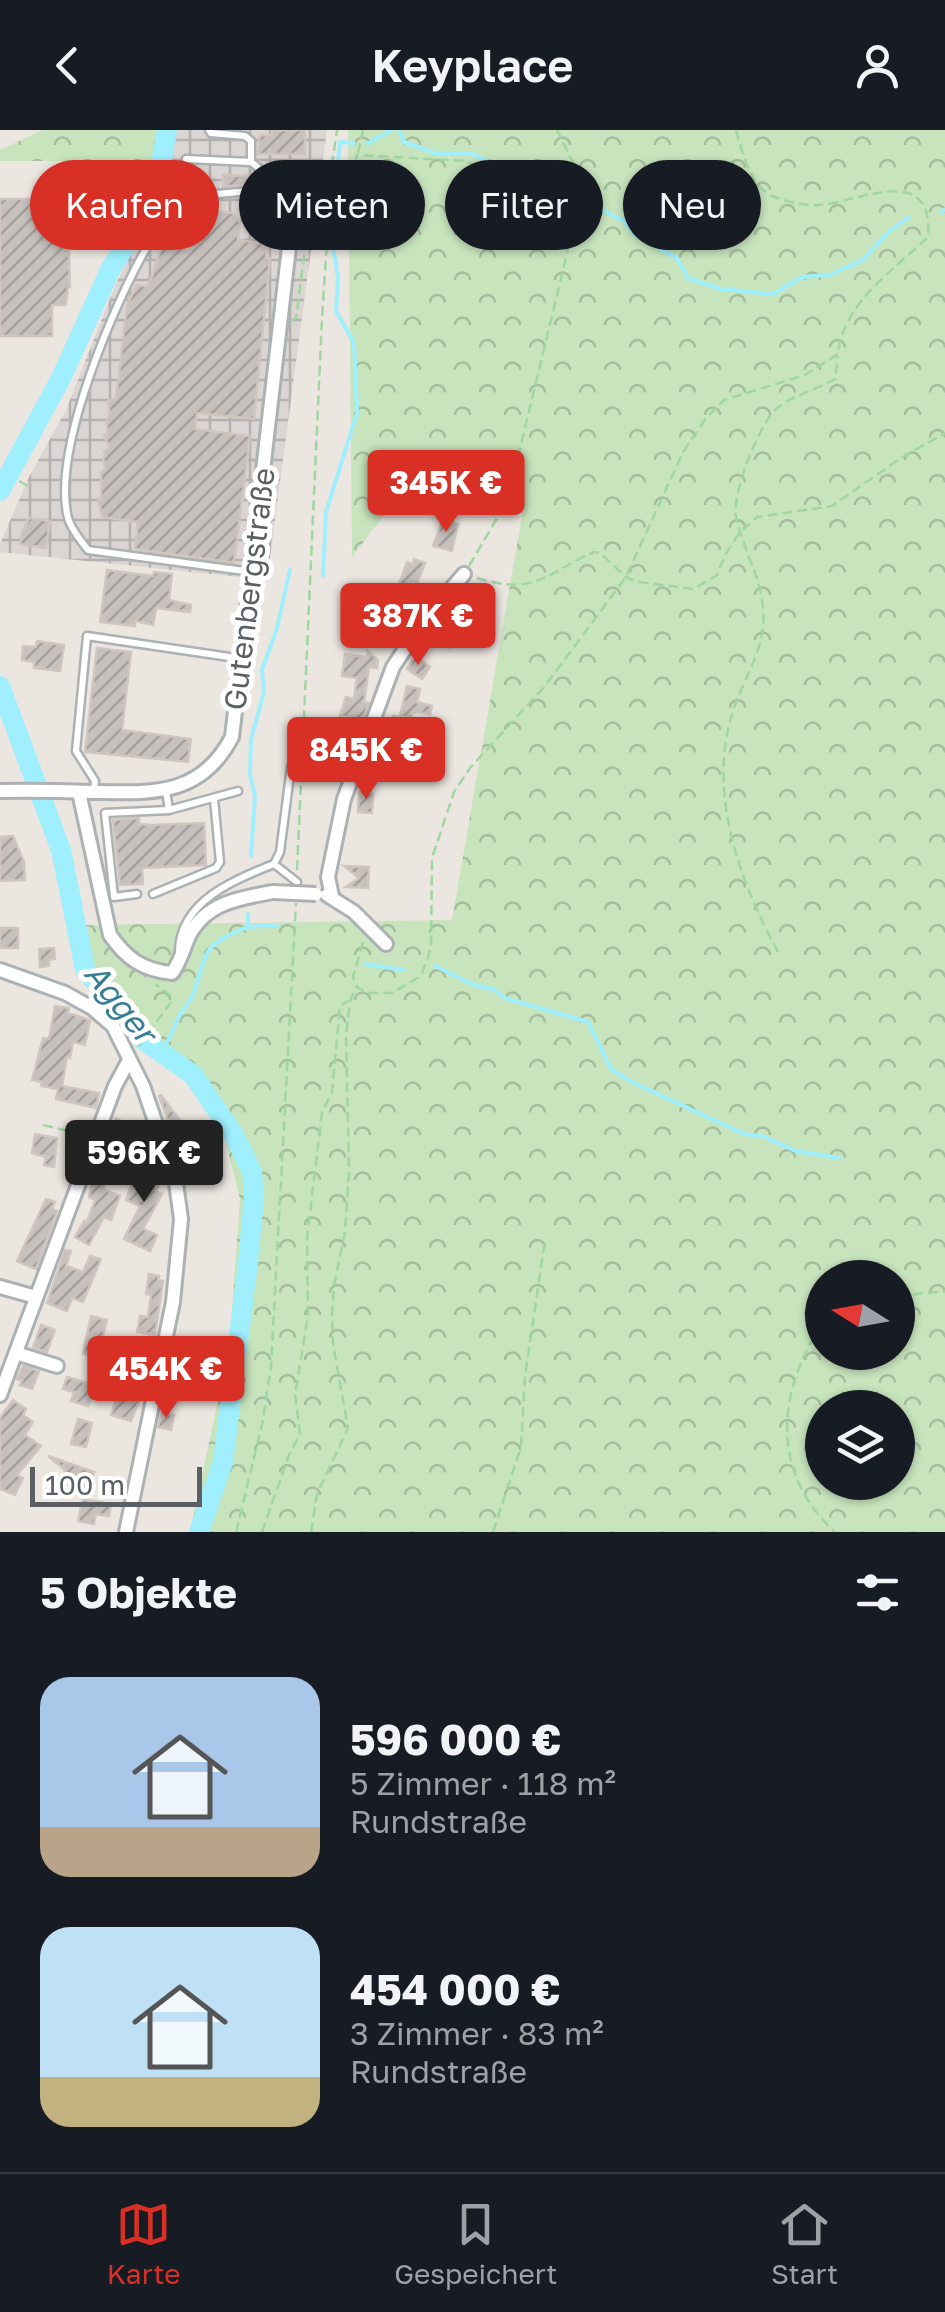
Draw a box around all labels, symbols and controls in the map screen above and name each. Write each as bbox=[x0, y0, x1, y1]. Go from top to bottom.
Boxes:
icon: back bbox=[40, 38, 95, 93]
text: Keyplace bbox=[372, 38, 573, 92]
icon: person bbox=[850, 38, 905, 93]
chip: Kaufen bbox=[30, 160, 219, 250]
chip: Mieten bbox=[239, 160, 425, 250]
chip: Filter bbox=[445, 160, 603, 250]
chip: Neu bbox=[623, 160, 761, 250]
pin: 345K € bbox=[365, 450, 527, 535]
text: 345K € bbox=[390, 463, 502, 501]
street label: Gutenbergstraße bbox=[216, 466, 282, 712]
pin: 387K € bbox=[337, 583, 499, 668]
text: 387K € bbox=[362, 596, 474, 634]
pin: 845K € bbox=[285, 717, 447, 802]
text: 845K € bbox=[309, 730, 423, 768]
water label: Agger bbox=[77, 955, 167, 1053]
pin: 596K € bbox=[63, 1120, 225, 1205]
text: 596K € bbox=[87, 1133, 201, 1171]
north arrow bbox=[805, 1260, 915, 1370]
map controls bbox=[805, 1260, 915, 1500]
pin: 454K € bbox=[85, 1336, 247, 1421]
text: 454K € bbox=[109, 1349, 223, 1387]
button: layers bbox=[805, 1390, 915, 1500]
scale bar bbox=[30, 1462, 202, 1506]
text: 100 m bbox=[45, 1468, 125, 1501]
icon: filters bbox=[850, 1565, 905, 1620]
text: 5 Objekte bbox=[40, 1567, 237, 1617]
text: 596 000 € bbox=[350, 1714, 561, 1764]
icon: home bbox=[120, 1717, 240, 1837]
text: 5 Zimmer · 118 m² bbox=[350, 1764, 616, 1802]
text: Rundstraße bbox=[350, 1802, 527, 1840]
text: 454 000 € bbox=[350, 1964, 561, 2014]
icon: home bbox=[120, 1967, 240, 2087]
text: 3 Zimmer · 83 m² bbox=[350, 2014, 604, 2052]
text: Rundstraße bbox=[350, 2052, 527, 2090]
tab: Karte bbox=[107, 2197, 181, 2290]
tab: Gespeichert bbox=[394, 2197, 557, 2290]
tab: Start bbox=[771, 2197, 838, 2290]

